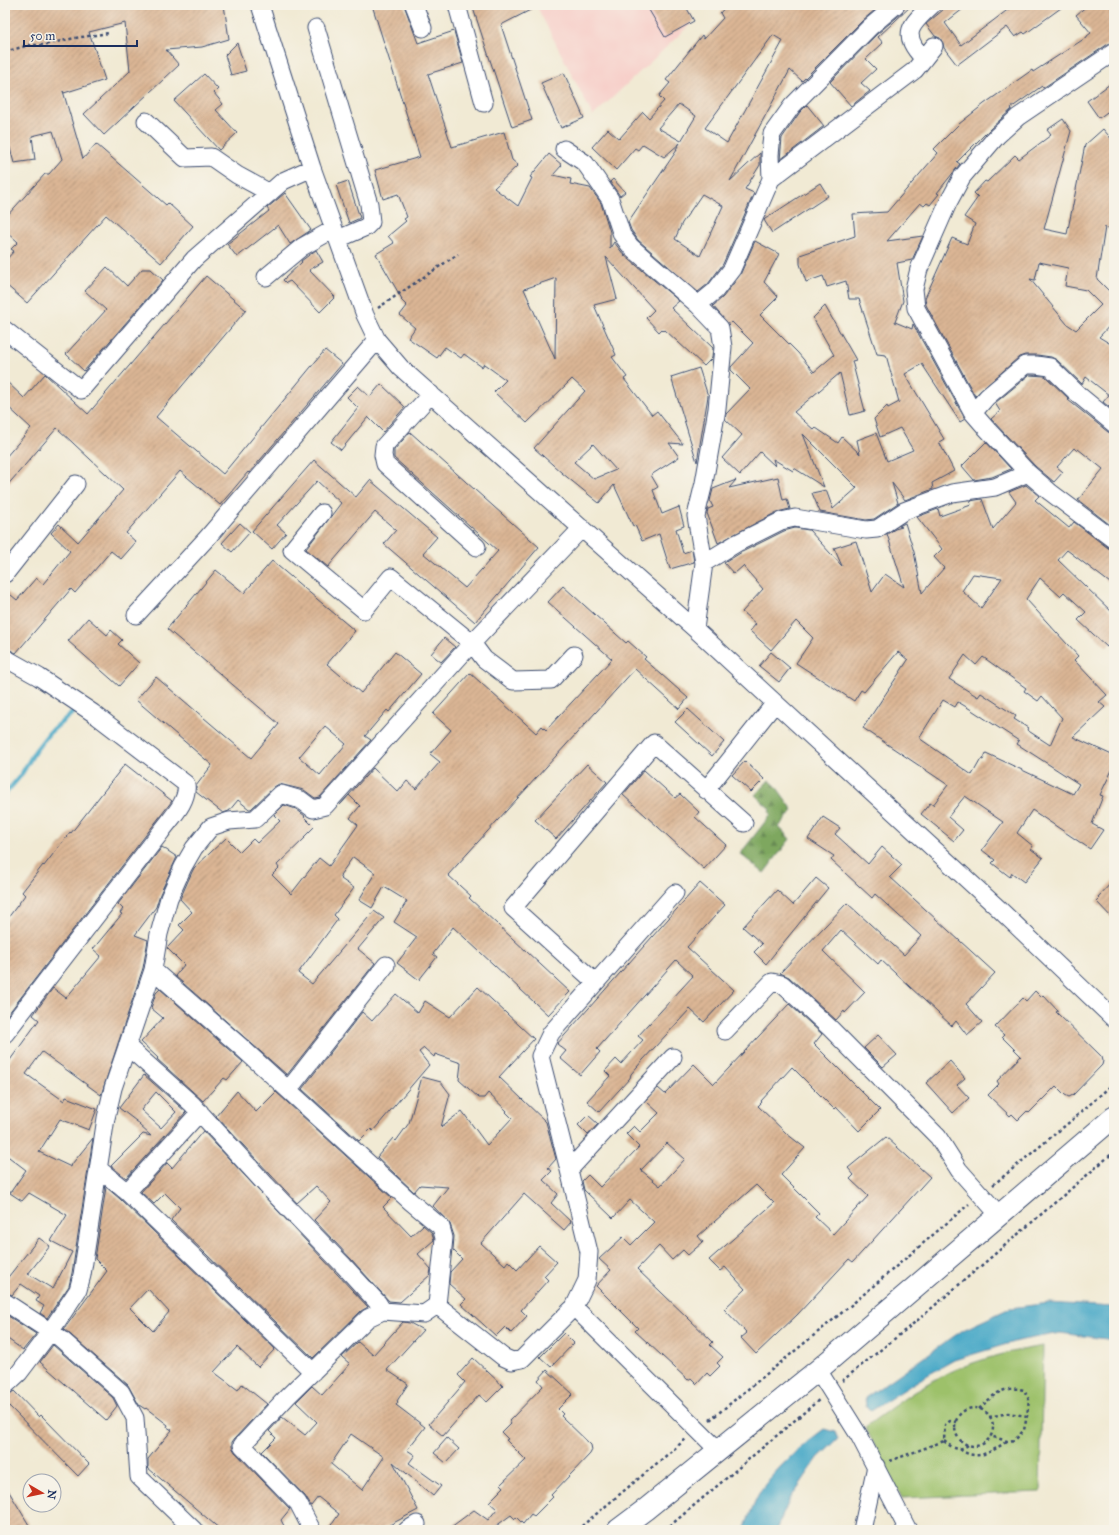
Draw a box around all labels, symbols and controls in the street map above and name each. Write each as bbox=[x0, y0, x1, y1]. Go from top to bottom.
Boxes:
scale bar bbox=[24, 22, 137, 48]
text: 50 m bbox=[30, 29, 55, 43]
north arrow bbox=[22, 1473, 62, 1513]
text: N bbox=[44, 1489, 59, 1501]

